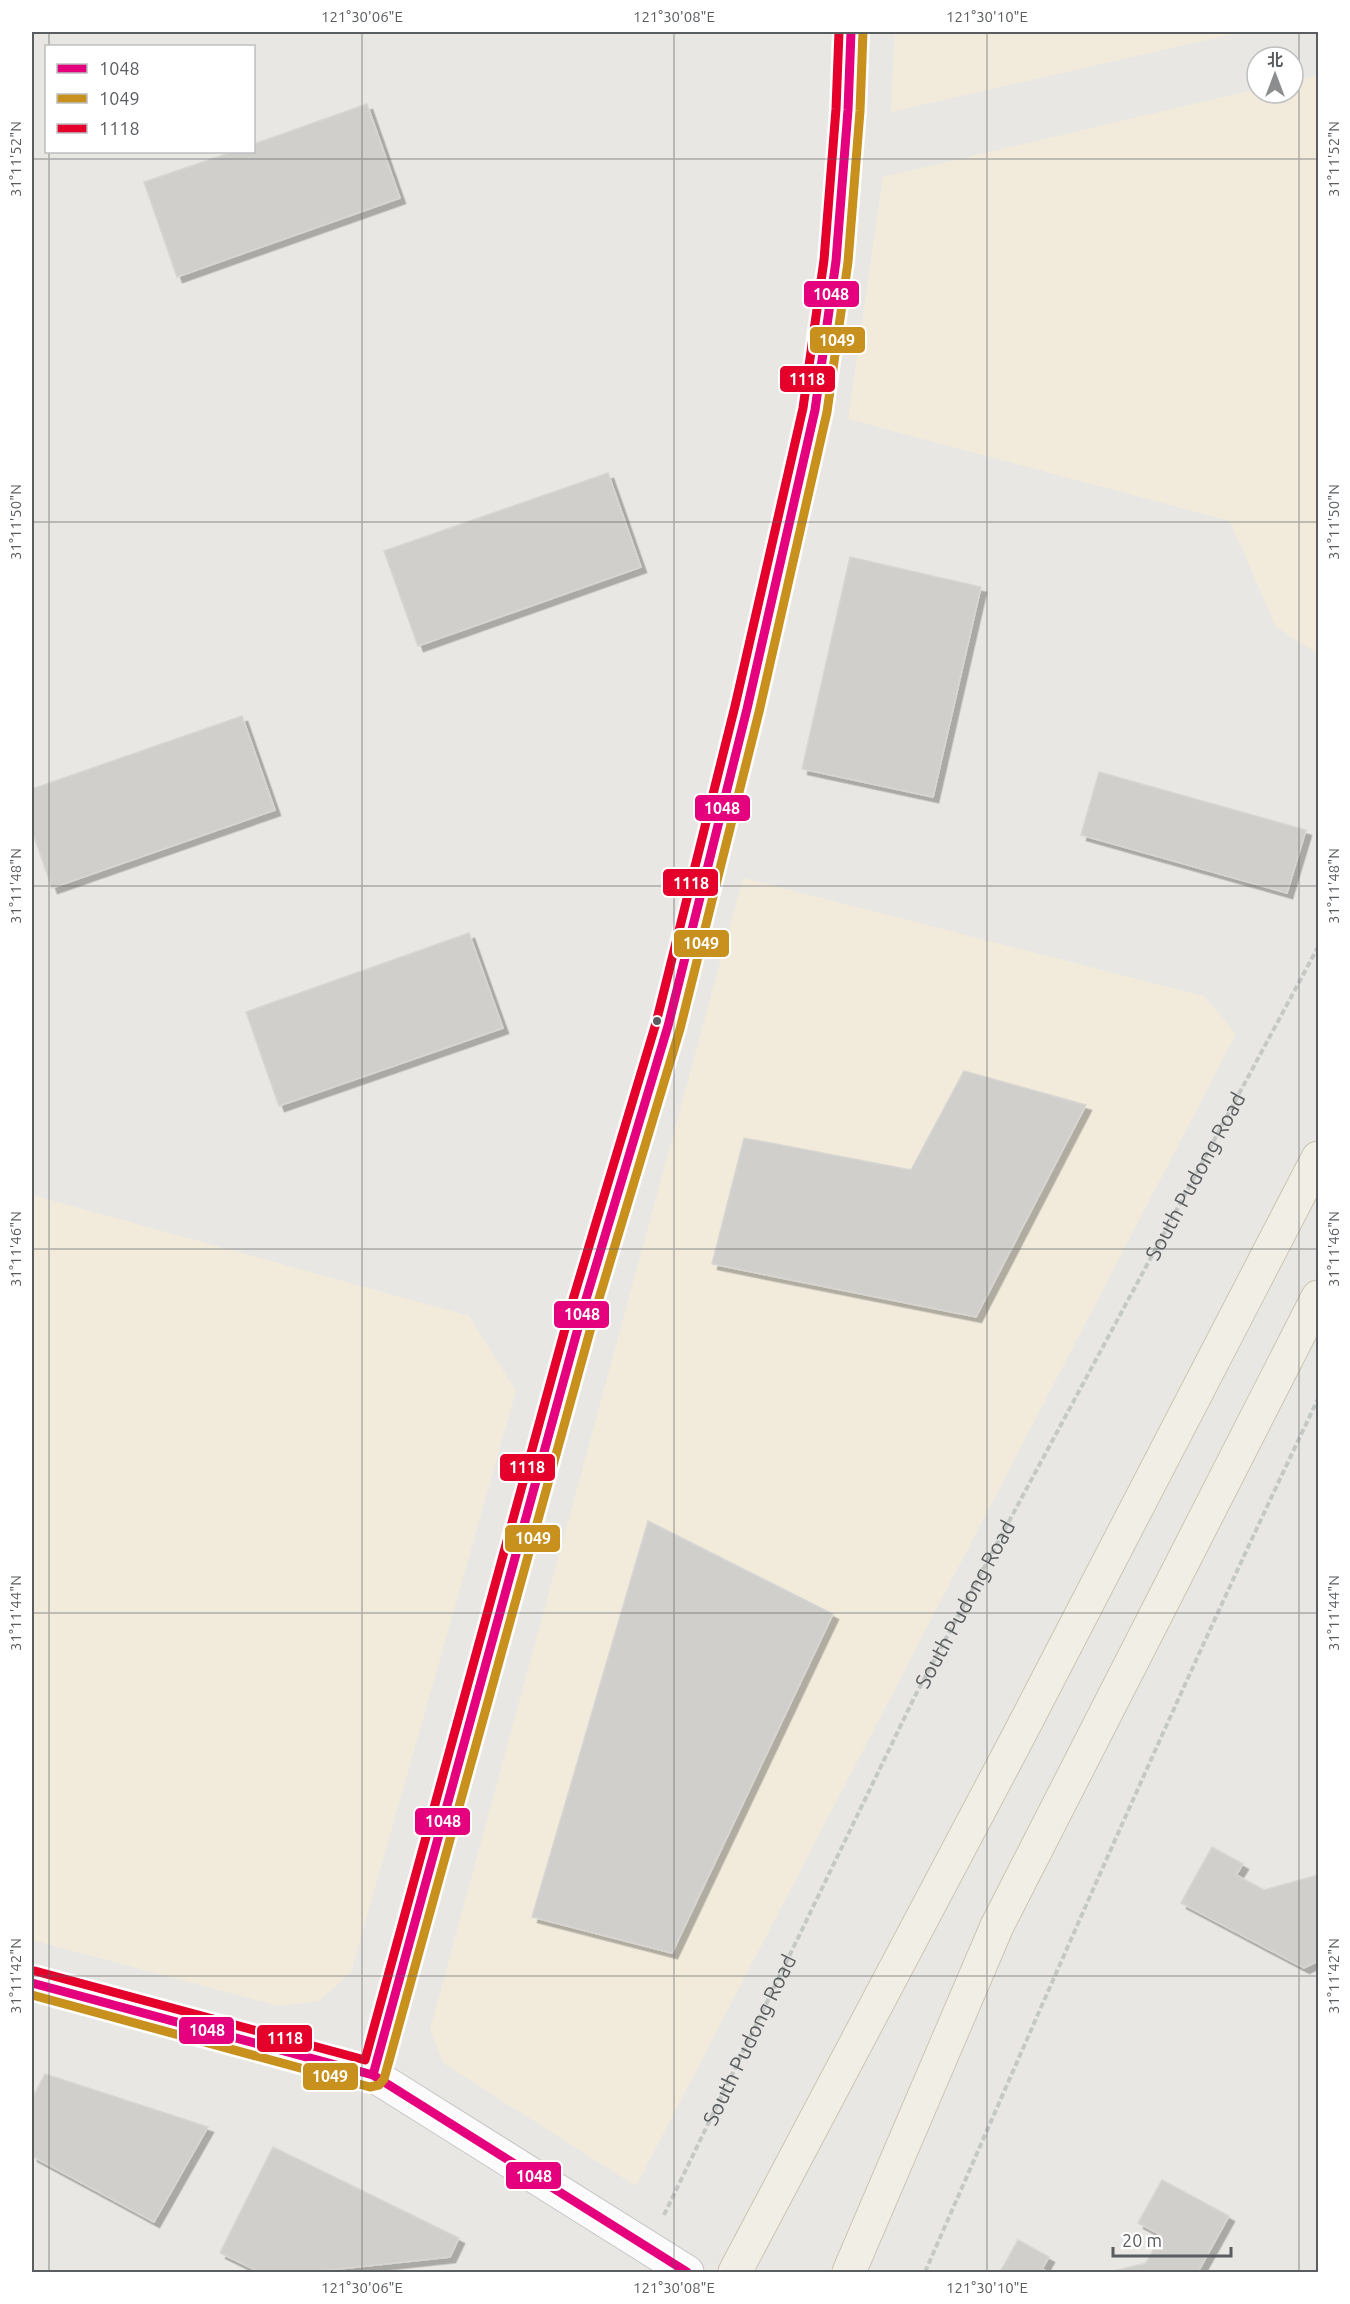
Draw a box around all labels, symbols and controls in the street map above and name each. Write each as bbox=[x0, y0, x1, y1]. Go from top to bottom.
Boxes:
text: 121°30'06"E bbox=[321, 8, 403, 25]
text: 121°30'08"E bbox=[633, 8, 715, 25]
text: 121°30'10"E bbox=[946, 8, 1028, 25]
legend bbox=[45, 45, 255, 153]
north arrow bbox=[1245, 45, 1305, 105]
text: 北 bbox=[1267, 51, 1283, 69]
text: 1048 bbox=[99, 58, 140, 78]
text: 1049 bbox=[99, 88, 140, 108]
text: 1118 bbox=[99, 118, 140, 138]
text: 31°11'52"N bbox=[7, 121, 24, 197]
text: 31°11'52"N bbox=[1325, 121, 1342, 197]
line badge: 1048 bbox=[803, 280, 860, 308]
text: 1048 bbox=[813, 285, 849, 303]
line badge: 1049 bbox=[809, 326, 866, 354]
text: 1049 bbox=[819, 331, 855, 349]
line badge: 1118 bbox=[779, 365, 836, 393]
text: 1118 bbox=[789, 370, 825, 388]
text: 31°11'50"N bbox=[7, 484, 24, 560]
text: 31°11'50"N bbox=[1325, 484, 1342, 560]
line badge: 1048 bbox=[694, 794, 751, 822]
text: 1048 bbox=[704, 799, 740, 817]
text: 31°11'48"N bbox=[7, 848, 24, 924]
text: 31°11'48"N bbox=[1325, 848, 1342, 924]
line badge: 1118 bbox=[662, 868, 719, 897]
text: 1118 bbox=[673, 874, 709, 892]
line badge: 1049 bbox=[673, 929, 730, 958]
text: 1049 bbox=[683, 934, 719, 952]
unlabelled marker bbox=[651, 1015, 663, 1027]
street label: South Pudong Road bbox=[1140, 1088, 1250, 1264]
text: 31°11'46"N bbox=[7, 1211, 24, 1287]
text: 31°11'46"N bbox=[1325, 1211, 1342, 1287]
line badge: 1048 bbox=[553, 1300, 610, 1329]
text: 1048 bbox=[564, 1305, 600, 1323]
line badge: 1118 bbox=[499, 1453, 556, 1482]
text: 1118 bbox=[509, 1458, 545, 1476]
street label: South Pudong Road bbox=[910, 1516, 1019, 1692]
line badge: 1049 bbox=[504, 1524, 561, 1553]
text: 1049 bbox=[515, 1529, 551, 1547]
text: 31°11'44"N bbox=[7, 1575, 24, 1651]
text: 31°11'44"N bbox=[1325, 1575, 1342, 1651]
line badge: 1048 bbox=[414, 1807, 471, 1836]
text: 1048 bbox=[425, 1812, 461, 1830]
text: 31°11'42"N bbox=[7, 1938, 24, 2014]
text: 31°11'42"N bbox=[1325, 1938, 1342, 2014]
street label: South Pudong Road bbox=[697, 1950, 800, 2129]
line badge: 1048 bbox=[178, 2016, 235, 2045]
text: 1048 bbox=[189, 2021, 225, 2039]
line badge: 1118 bbox=[256, 2024, 313, 2053]
text: 1118 bbox=[267, 2029, 303, 2047]
line badge: 1049 bbox=[302, 2062, 359, 2091]
text: 1049 bbox=[312, 2067, 348, 2085]
line badge: 1048 bbox=[505, 2161, 562, 2190]
text: 1048 bbox=[516, 2167, 552, 2185]
scale bar bbox=[1113, 2220, 1232, 2258]
text: 20 m bbox=[1122, 2230, 1162, 2250]
text: 121°30'06"E bbox=[321, 2279, 403, 2296]
text: 121°30'08"E bbox=[633, 2279, 715, 2296]
text: 121°30'10"E bbox=[946, 2279, 1028, 2296]

